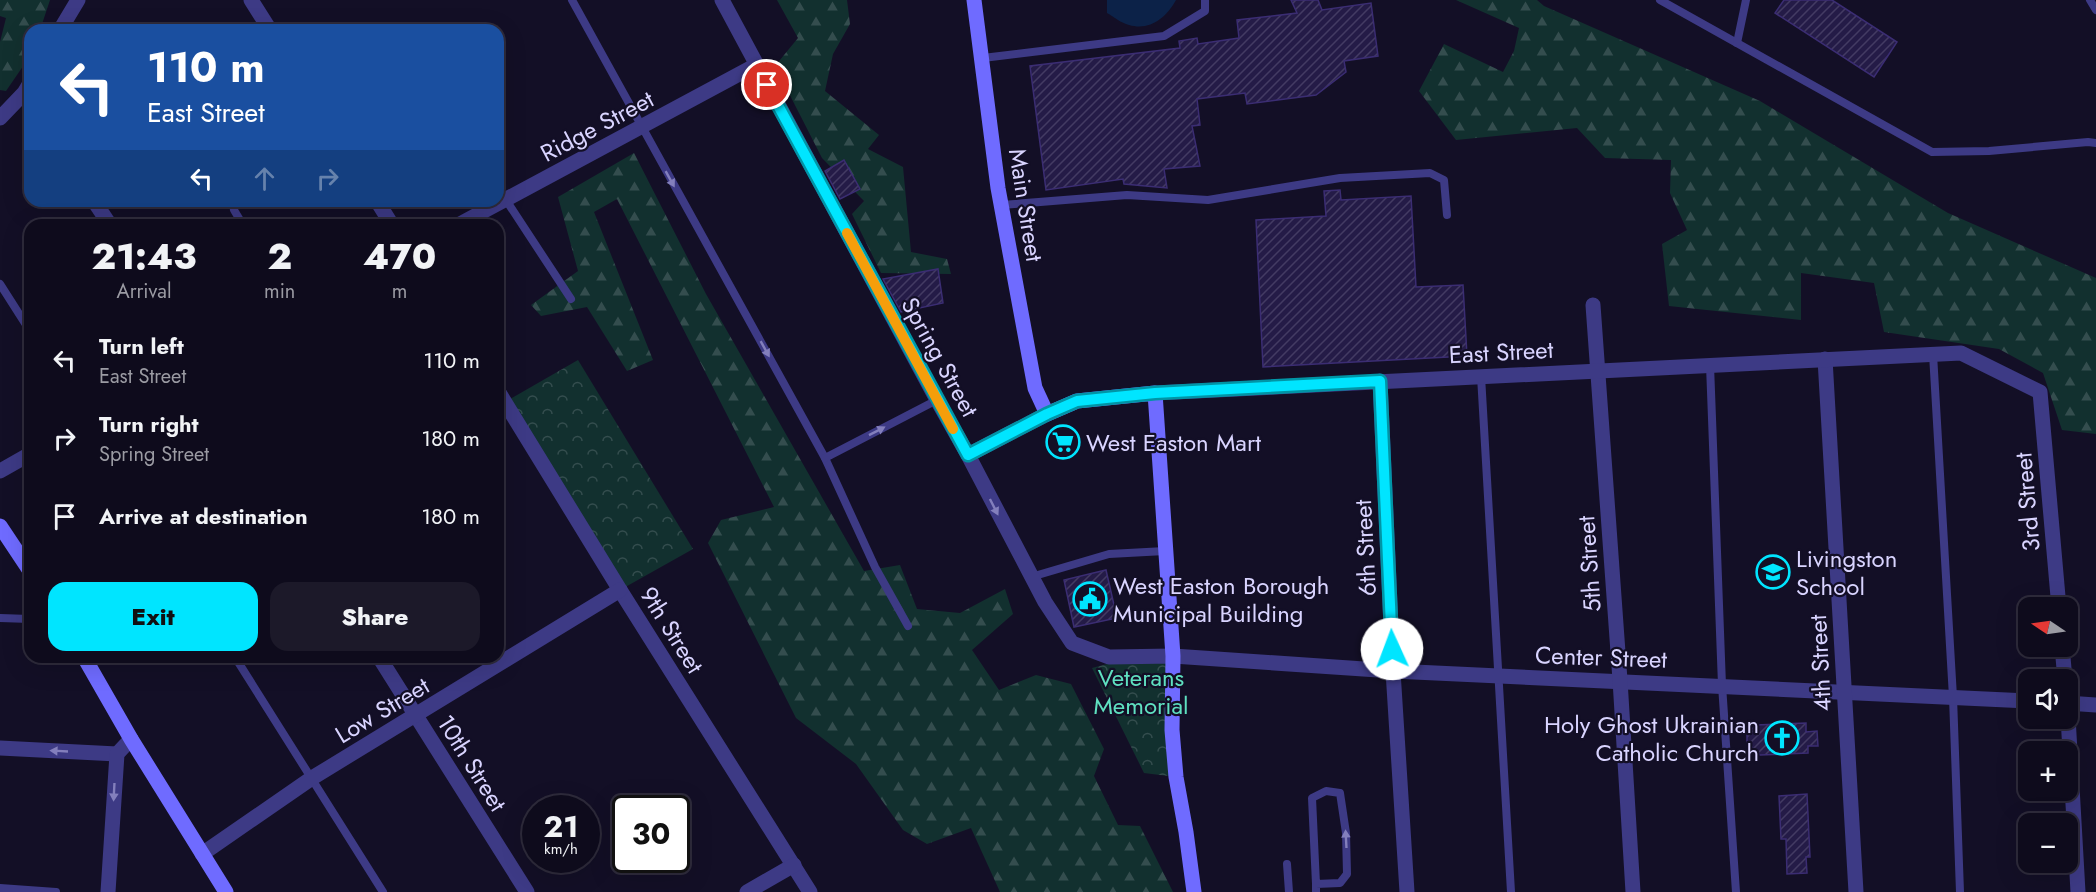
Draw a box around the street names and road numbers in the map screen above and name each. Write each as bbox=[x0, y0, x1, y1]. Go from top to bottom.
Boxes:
street label: Ridge Street bbox=[534, 81, 660, 171]
street label: Main Street bbox=[1000, 146, 1052, 264]
street label: Spring Street bbox=[893, 291, 987, 423]
street label: East Street bbox=[1448, 332, 1554, 372]
street label: 3rd Street bbox=[2005, 451, 2049, 553]
street label: 6th Street bbox=[1345, 499, 1385, 597]
street label: 5th Street bbox=[1568, 514, 1610, 613]
street label: 9th Street bbox=[632, 580, 713, 680]
street label: 4th Street bbox=[1800, 614, 1840, 712]
street label: Center Street bbox=[1534, 637, 1668, 677]
street label: Low Street bbox=[328, 668, 436, 752]
street label: 10th Street bbox=[429, 708, 516, 818]

